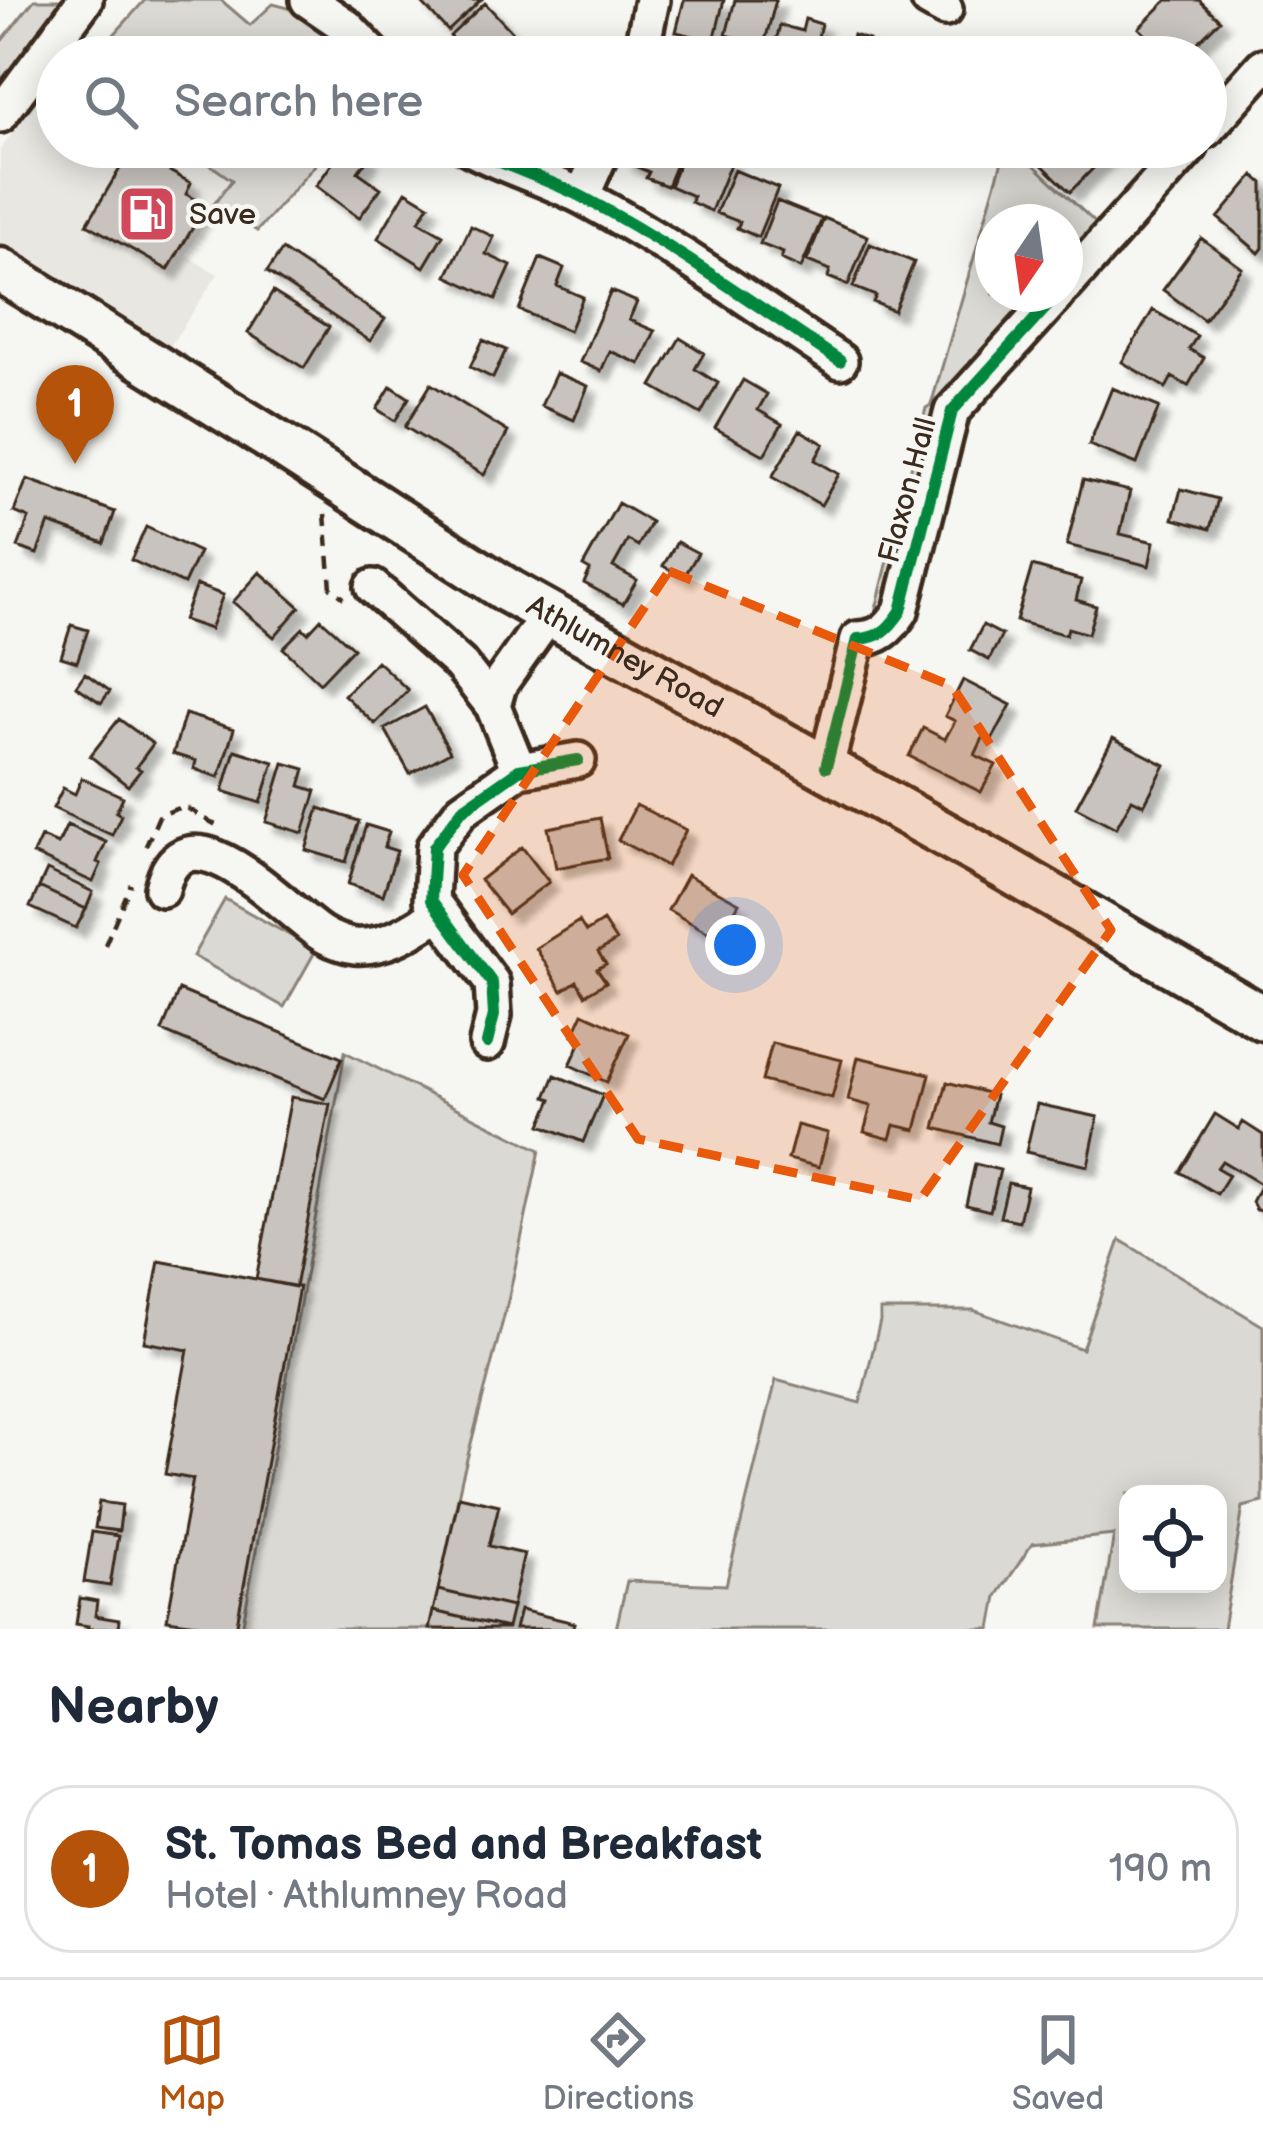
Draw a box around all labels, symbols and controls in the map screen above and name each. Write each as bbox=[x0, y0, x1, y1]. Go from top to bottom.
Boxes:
search box bbox=[36, 36, 1227, 168]
icon: search bbox=[78, 69, 144, 135]
text: Search here bbox=[174, 75, 423, 130]
fuel station icon: Save bbox=[116, 183, 178, 245]
place label: Save bbox=[189, 197, 256, 233]
north arrow bbox=[975, 204, 1083, 312]
pin: 1 bbox=[36, 365, 114, 464]
street label: Flaxon Hall bbox=[871, 414, 945, 567]
street label: Athlumney Road bbox=[520, 588, 729, 726]
your location bbox=[705, 915, 765, 975]
map controls bbox=[1119, 1485, 1227, 1593]
button: locate bbox=[1119, 1485, 1227, 1593]
text: Nearby bbox=[48, 1677, 219, 1738]
text: St. Tomas Bed and Breakfast bbox=[165, 1818, 762, 1873]
text: 1 bbox=[82, 1846, 98, 1893]
text: 190 m bbox=[1109, 1846, 1212, 1893]
text: Hotel · Athlumney Road bbox=[165, 1873, 568, 1920]
tab: Map bbox=[159, 2007, 225, 2119]
tab: Directions bbox=[542, 2007, 694, 2119]
tab: Saved bbox=[1012, 2007, 1104, 2119]

